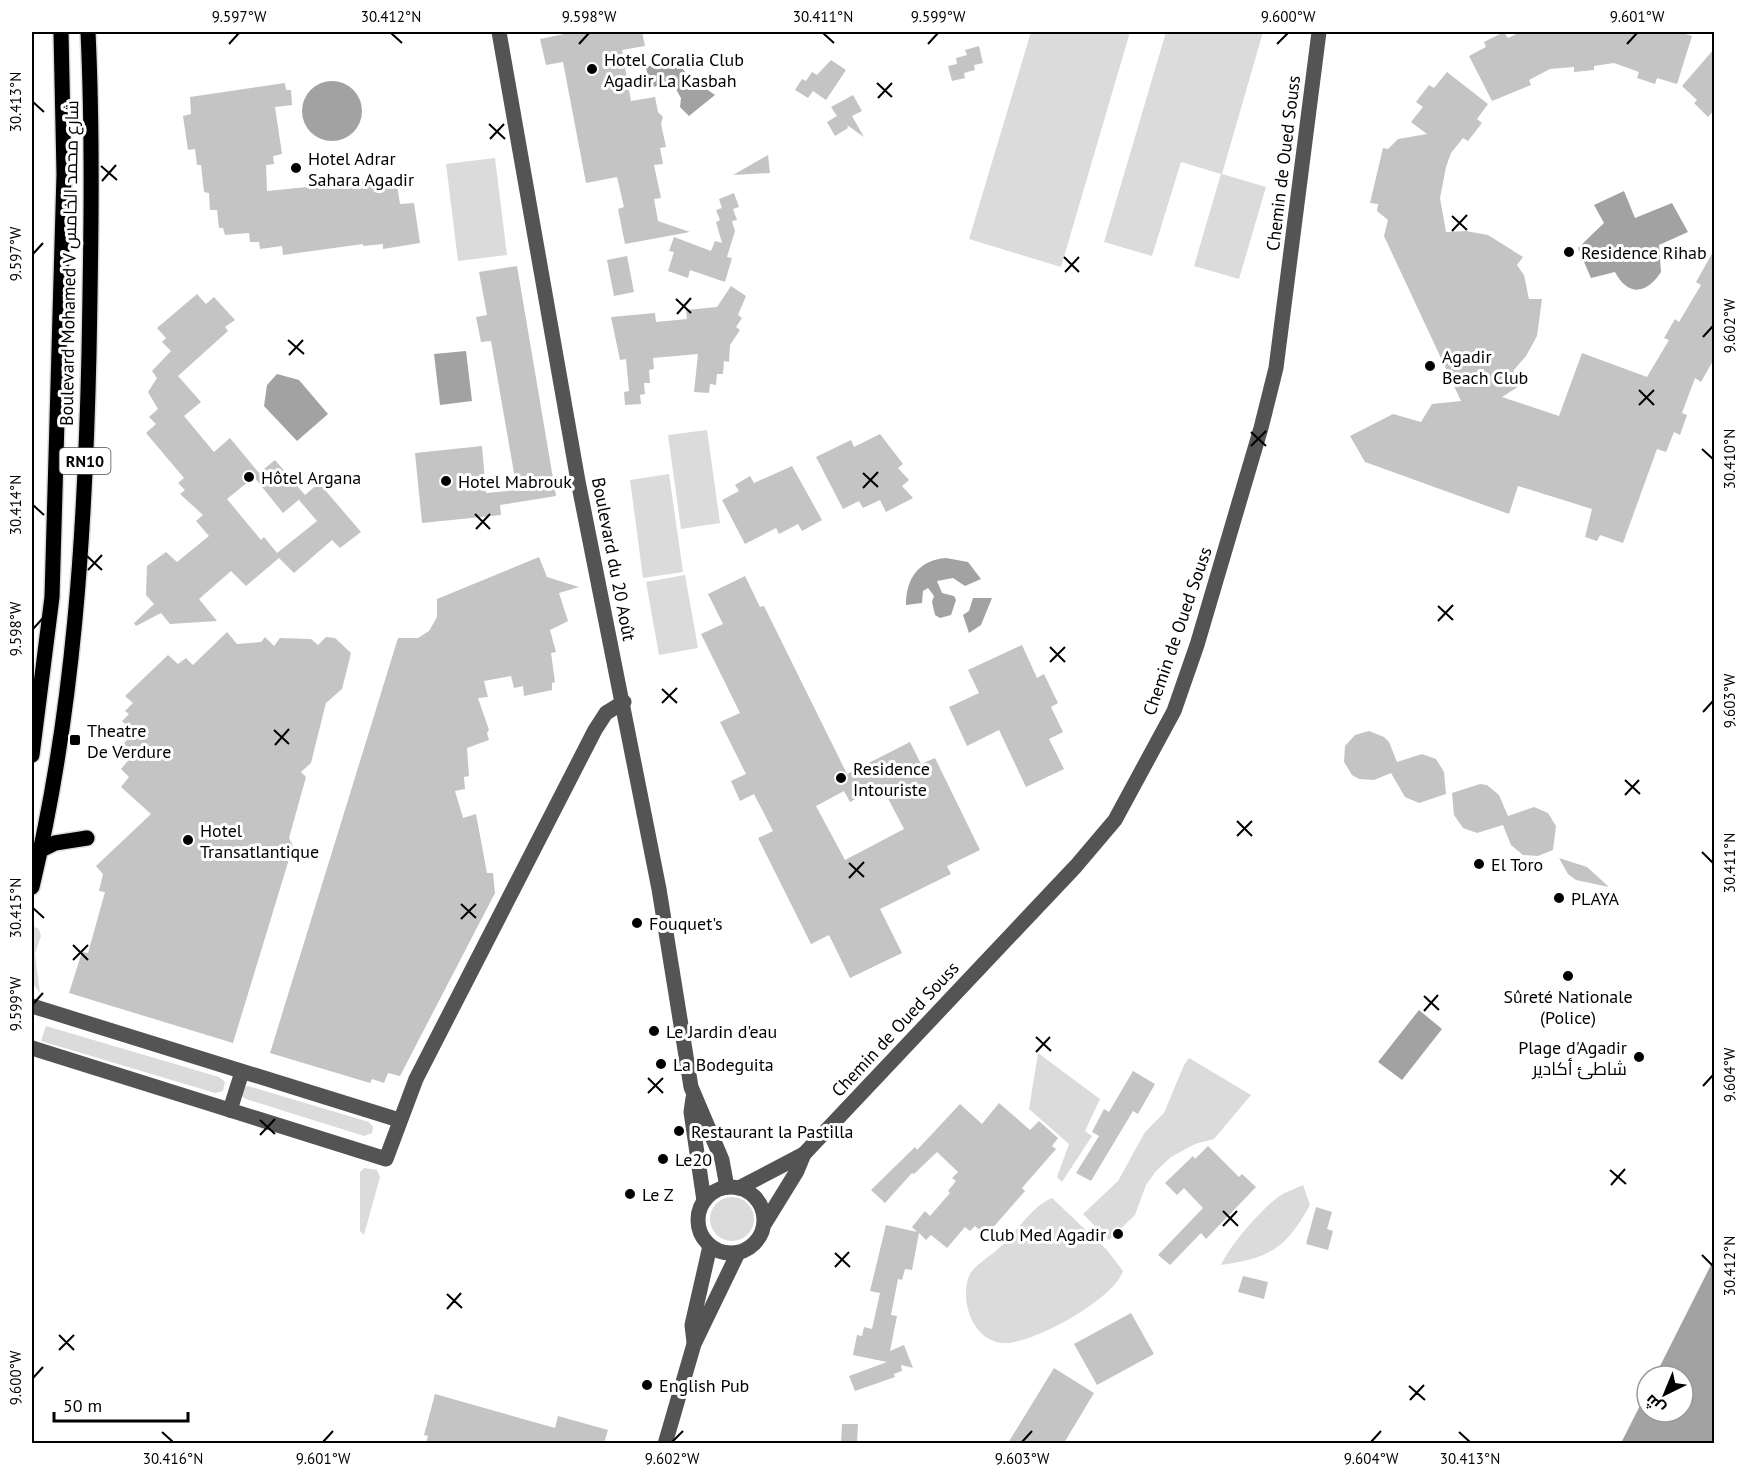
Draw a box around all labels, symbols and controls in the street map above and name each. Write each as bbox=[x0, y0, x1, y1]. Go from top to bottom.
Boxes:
text: 9.597°W bbox=[212, 7, 267, 26]
text: 30.412°N bbox=[361, 7, 421, 26]
text: 9.598°W bbox=[562, 7, 617, 26]
text: 30.411°N bbox=[793, 7, 853, 26]
text: 9.599°W bbox=[911, 7, 966, 26]
text: 9.600°W bbox=[1261, 7, 1316, 26]
text: 9.601°W bbox=[1610, 7, 1665, 26]
place label: Hotel Coralia Club Agadir La Kasbah bbox=[604, 48, 744, 92]
marker: Hotel Coralia Club Agadir La Kasbah bbox=[585, 62, 599, 76]
text: 30.413°N bbox=[6, 72, 25, 132]
street label: Chemin de Oued Souss bbox=[1261, 74, 1305, 252]
street label: Boulevard Mohamed V شارع محمد الخامس bbox=[55, 100, 84, 426]
place label: Hotel Adrar Sahara Agadir bbox=[308, 147, 414, 191]
marker: Hotel Adrar Sahara Agadir bbox=[289, 161, 303, 175]
text: 9.597°W bbox=[6, 226, 25, 281]
place label: Residence Rihab bbox=[1581, 241, 1707, 264]
marker: Residence Rihab bbox=[1562, 245, 1576, 259]
text: 9.602°W bbox=[1720, 298, 1739, 353]
place label: Agadir Beach Club bbox=[1442, 345, 1528, 389]
marker: Agadir Beach Club bbox=[1423, 359, 1437, 373]
text: 30.410°N bbox=[1720, 429, 1739, 489]
road number: RN10 bbox=[60, 448, 110, 474]
place label: Hôtel Argana bbox=[261, 466, 361, 489]
marker: Hôtel Argana bbox=[242, 470, 256, 484]
place label: Hotel Mabrouk bbox=[458, 470, 572, 493]
marker: Hotel Mabrouk bbox=[439, 474, 453, 488]
text: 30.414°N bbox=[6, 475, 25, 535]
street label: Boulevard du 20 Août bbox=[587, 475, 641, 643]
street label: Chemin de Oued Souss bbox=[1137, 544, 1217, 718]
text: 9.598°W bbox=[6, 601, 25, 656]
text: 9.603°W bbox=[1720, 673, 1739, 728]
place label: Theatre De Verdure bbox=[87, 719, 171, 763]
marker: Theatre De Verdure bbox=[68, 733, 82, 747]
place label: Residence Intouriste bbox=[853, 757, 930, 801]
marker: Residence Intouriste bbox=[834, 771, 848, 785]
place label: Hotel Transatlantique bbox=[200, 819, 319, 863]
marker: Hotel Transatlantique bbox=[181, 833, 195, 847]
text: 30.411°N bbox=[1720, 833, 1739, 893]
place label: El Toro bbox=[1491, 853, 1543, 876]
marker: El Toro bbox=[1472, 857, 1486, 871]
text: 30.415°N bbox=[6, 878, 25, 938]
place label: PLAYA bbox=[1571, 887, 1620, 910]
marker: PLAYA bbox=[1552, 891, 1566, 905]
place label: Fouquet's bbox=[649, 912, 723, 935]
marker: Fouquet's bbox=[630, 916, 644, 930]
street label: Chemin de Oued Souss bbox=[826, 957, 964, 1101]
marker: Sûreté Nationale (Police) bbox=[1561, 969, 1575, 983]
text: 9.599°W bbox=[6, 976, 25, 1031]
place label: Sûreté Nationale (Police) bbox=[1503, 985, 1633, 1029]
place label: Le Jardin d'eau bbox=[666, 1020, 777, 1043]
marker: Le Jardin d'eau bbox=[647, 1024, 661, 1038]
place label: Plage d'Agadir شاطئ أكادير bbox=[1518, 1036, 1627, 1080]
text: 9.604°W bbox=[1720, 1047, 1739, 1102]
marker: Plage d'Agadir شاطئ أكادير bbox=[1632, 1050, 1646, 1064]
place label: La Bodeguita bbox=[673, 1053, 774, 1076]
marker: La Bodeguita bbox=[654, 1057, 668, 1071]
place label: Restaurant la Pastilla bbox=[691, 1120, 853, 1143]
marker: Restaurant la Pastilla bbox=[672, 1124, 686, 1138]
place label: Le20 bbox=[675, 1148, 712, 1171]
marker: Le20 bbox=[656, 1152, 670, 1166]
place label: Le Z bbox=[642, 1183, 674, 1206]
marker: Le Z bbox=[623, 1187, 637, 1201]
place label: Club Med Agadir bbox=[979, 1223, 1106, 1246]
marker: Club Med Agadir bbox=[1111, 1227, 1125, 1241]
text: 30.412°N bbox=[1720, 1236, 1739, 1296]
text: 9.600°W bbox=[6, 1350, 25, 1405]
north arrow bbox=[1635, 1364, 1695, 1424]
place label: English Pub bbox=[659, 1374, 749, 1397]
marker: English Pub bbox=[640, 1378, 654, 1392]
scale bar bbox=[54, 1385, 188, 1423]
text: ش bbox=[1640, 1391, 1669, 1419]
text: 50 m bbox=[63, 1394, 102, 1417]
text: 30.416°N bbox=[143, 1449, 203, 1468]
text: 9.601°W bbox=[296, 1449, 351, 1468]
text: 9.602°W bbox=[645, 1449, 700, 1468]
text: 9.603°W bbox=[995, 1449, 1050, 1468]
text: 9.604°W bbox=[1344, 1449, 1399, 1468]
text: 30.413°N bbox=[1440, 1449, 1500, 1468]

